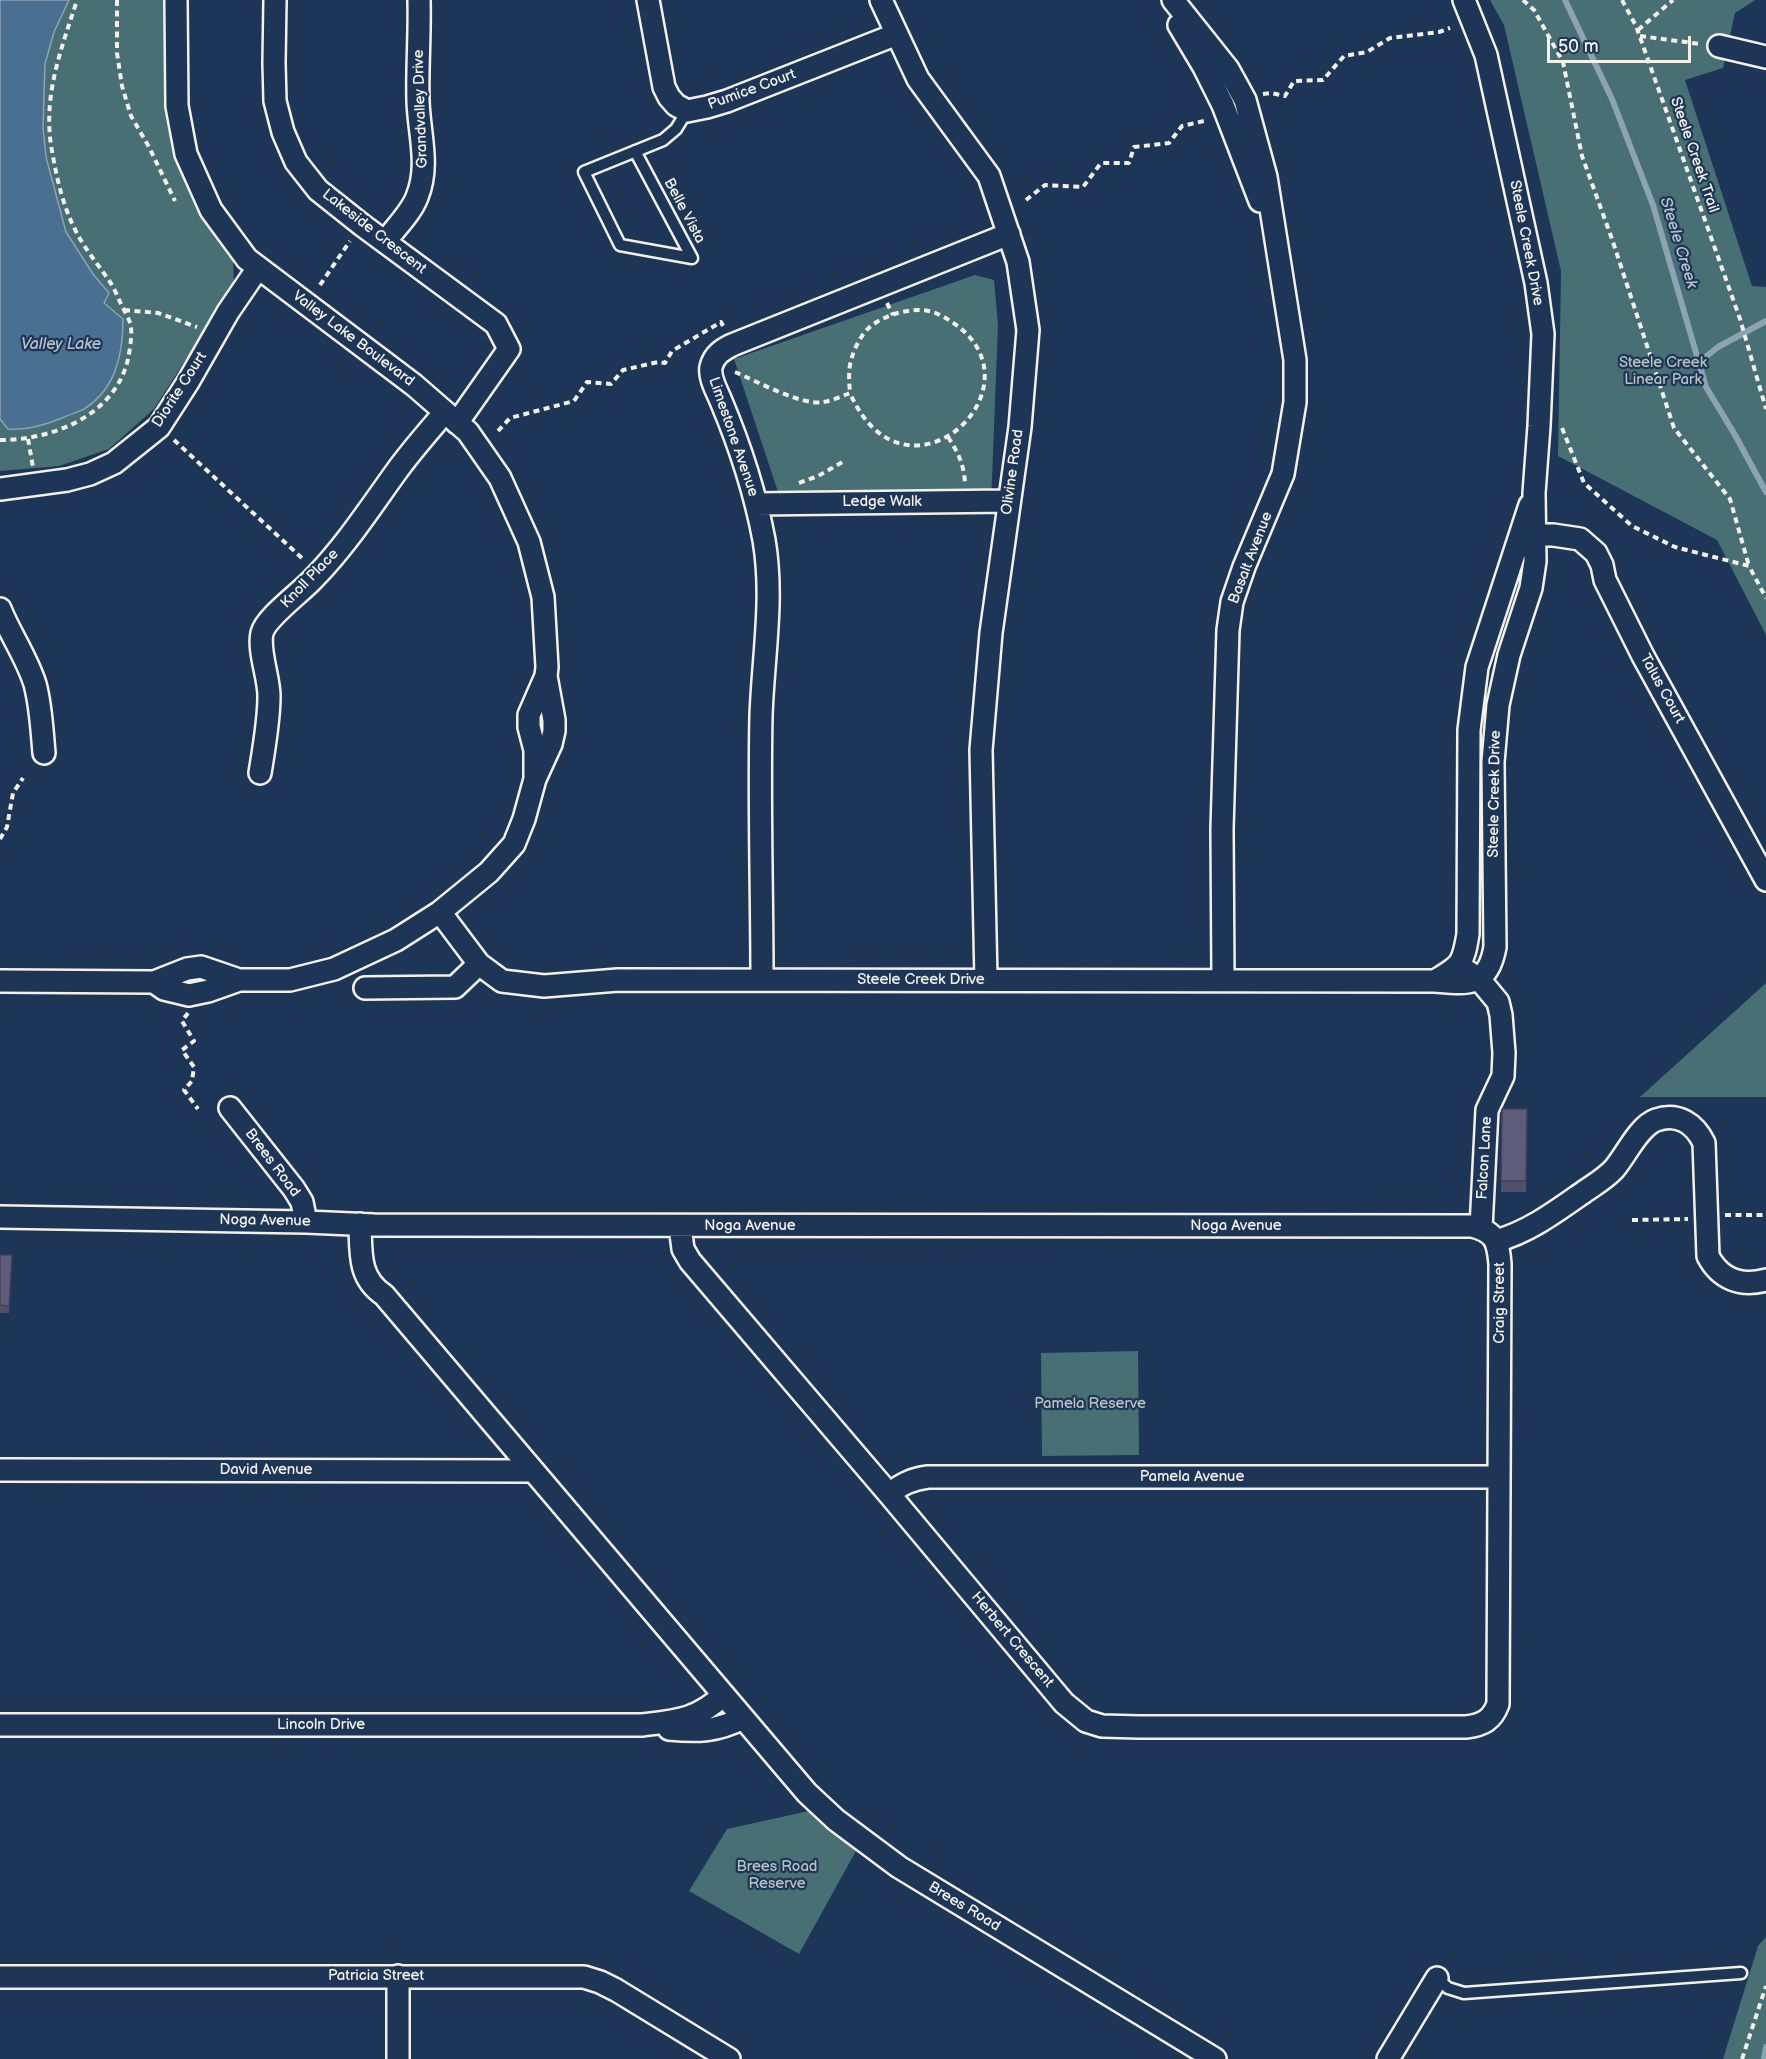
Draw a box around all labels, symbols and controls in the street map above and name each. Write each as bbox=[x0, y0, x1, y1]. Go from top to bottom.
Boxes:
scale bar bbox=[1550, 24, 1694, 62]
text: 50 m bbox=[1558, 36, 1599, 57]
street label: Grandvalley Drive bbox=[410, 49, 432, 169]
street label: Pumice Court bbox=[706, 66, 798, 114]
street label: Steele Creek Trail bbox=[1666, 95, 1722, 215]
street label: Belle Vista bbox=[659, 175, 709, 247]
street label: Steele Creek Drive bbox=[1505, 179, 1547, 307]
street label: Lakeside Crescent bbox=[318, 186, 430, 278]
water label: Steele Creek bbox=[1655, 195, 1701, 291]
street label: Valley Lake Boulevard bbox=[289, 287, 417, 391]
water label: Valley Lake bbox=[21, 335, 101, 355]
street label: Diorite Court bbox=[149, 349, 211, 431]
park label: Steele Creek Linear Park bbox=[1619, 354, 1707, 389]
street label: Limestone Avenue bbox=[704, 375, 762, 499]
street label: Olivine Road bbox=[998, 428, 1028, 516]
street label: Ledge Walk bbox=[842, 493, 922, 511]
street label: Basalt Avenue bbox=[1225, 509, 1277, 607]
street label: Knoll Place bbox=[277, 546, 343, 612]
street label: Talus Court bbox=[1636, 651, 1688, 727]
street label: Steele Creek Drive bbox=[1485, 730, 1505, 858]
street label: Steele Creek Drive bbox=[857, 971, 985, 989]
street label: Falcon Lane bbox=[1474, 1116, 1496, 1200]
street label: Brees Road bbox=[240, 1125, 304, 1201]
street label: Noga Avenue bbox=[219, 1211, 311, 1231]
street label: Noga Avenue bbox=[704, 1217, 796, 1235]
street label: Noga Avenue bbox=[1190, 1217, 1282, 1235]
street label: Craig Street bbox=[1491, 1262, 1509, 1344]
park label: Pamela Reserve bbox=[1034, 1395, 1146, 1413]
street label: David Avenue bbox=[220, 1461, 312, 1479]
street label: Pamela Avenue bbox=[1140, 1468, 1244, 1486]
street label: Herbert Crescent bbox=[967, 1589, 1057, 1691]
street label: Lincoln Drive bbox=[277, 1716, 365, 1734]
park label: Brees Road Reserve bbox=[737, 1858, 817, 1893]
street label: Brees Road bbox=[925, 1878, 1003, 1936]
street label: Patricia Street bbox=[328, 1967, 424, 1985]

